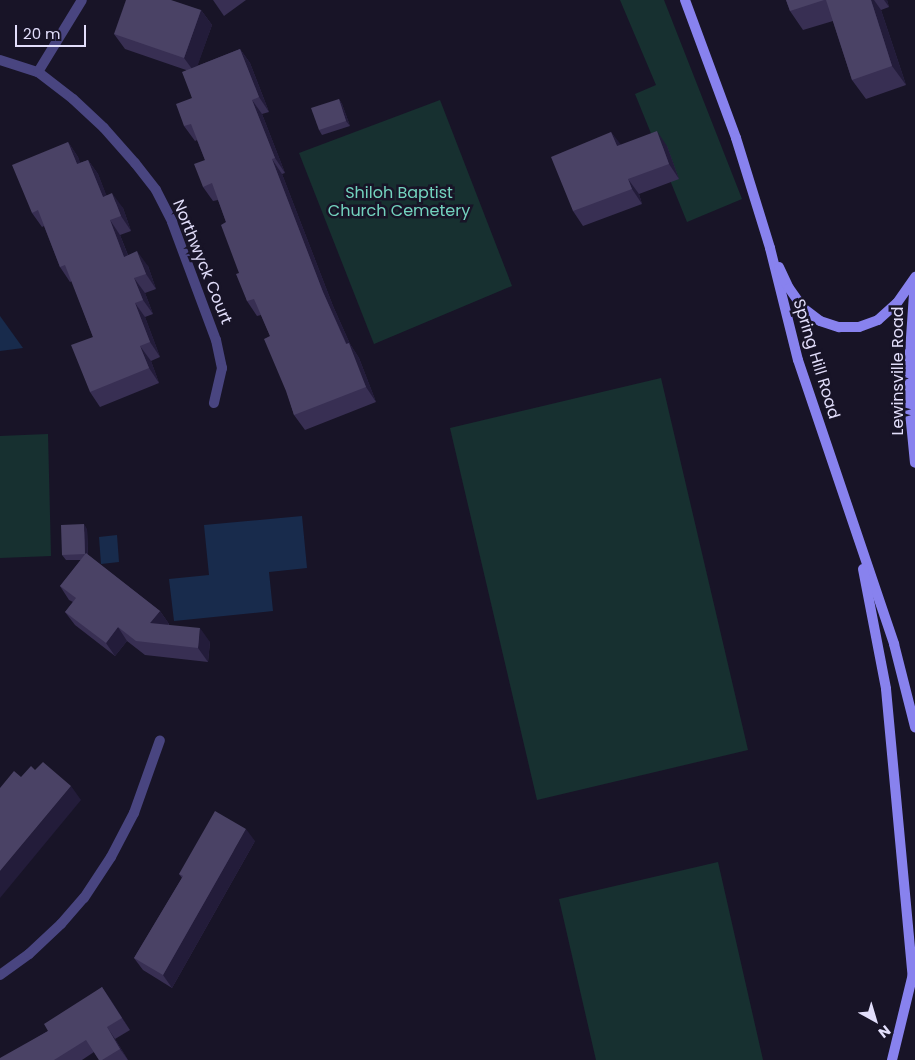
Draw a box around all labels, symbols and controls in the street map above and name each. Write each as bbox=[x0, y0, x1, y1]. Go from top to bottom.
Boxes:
scale bar bbox=[18, 15, 89, 47]
text: 20 m bbox=[23, 23, 61, 44]
park label: Shiloh Baptist Church Cemetery bbox=[328, 183, 470, 221]
street label: Northwyck Court bbox=[168, 197, 236, 327]
street label: Spring Hill Road bbox=[789, 297, 843, 421]
street label: Lewinsville Road bbox=[888, 306, 908, 436]
north arrow bbox=[850, 995, 900, 1045]
text: N bbox=[874, 1021, 895, 1043]

